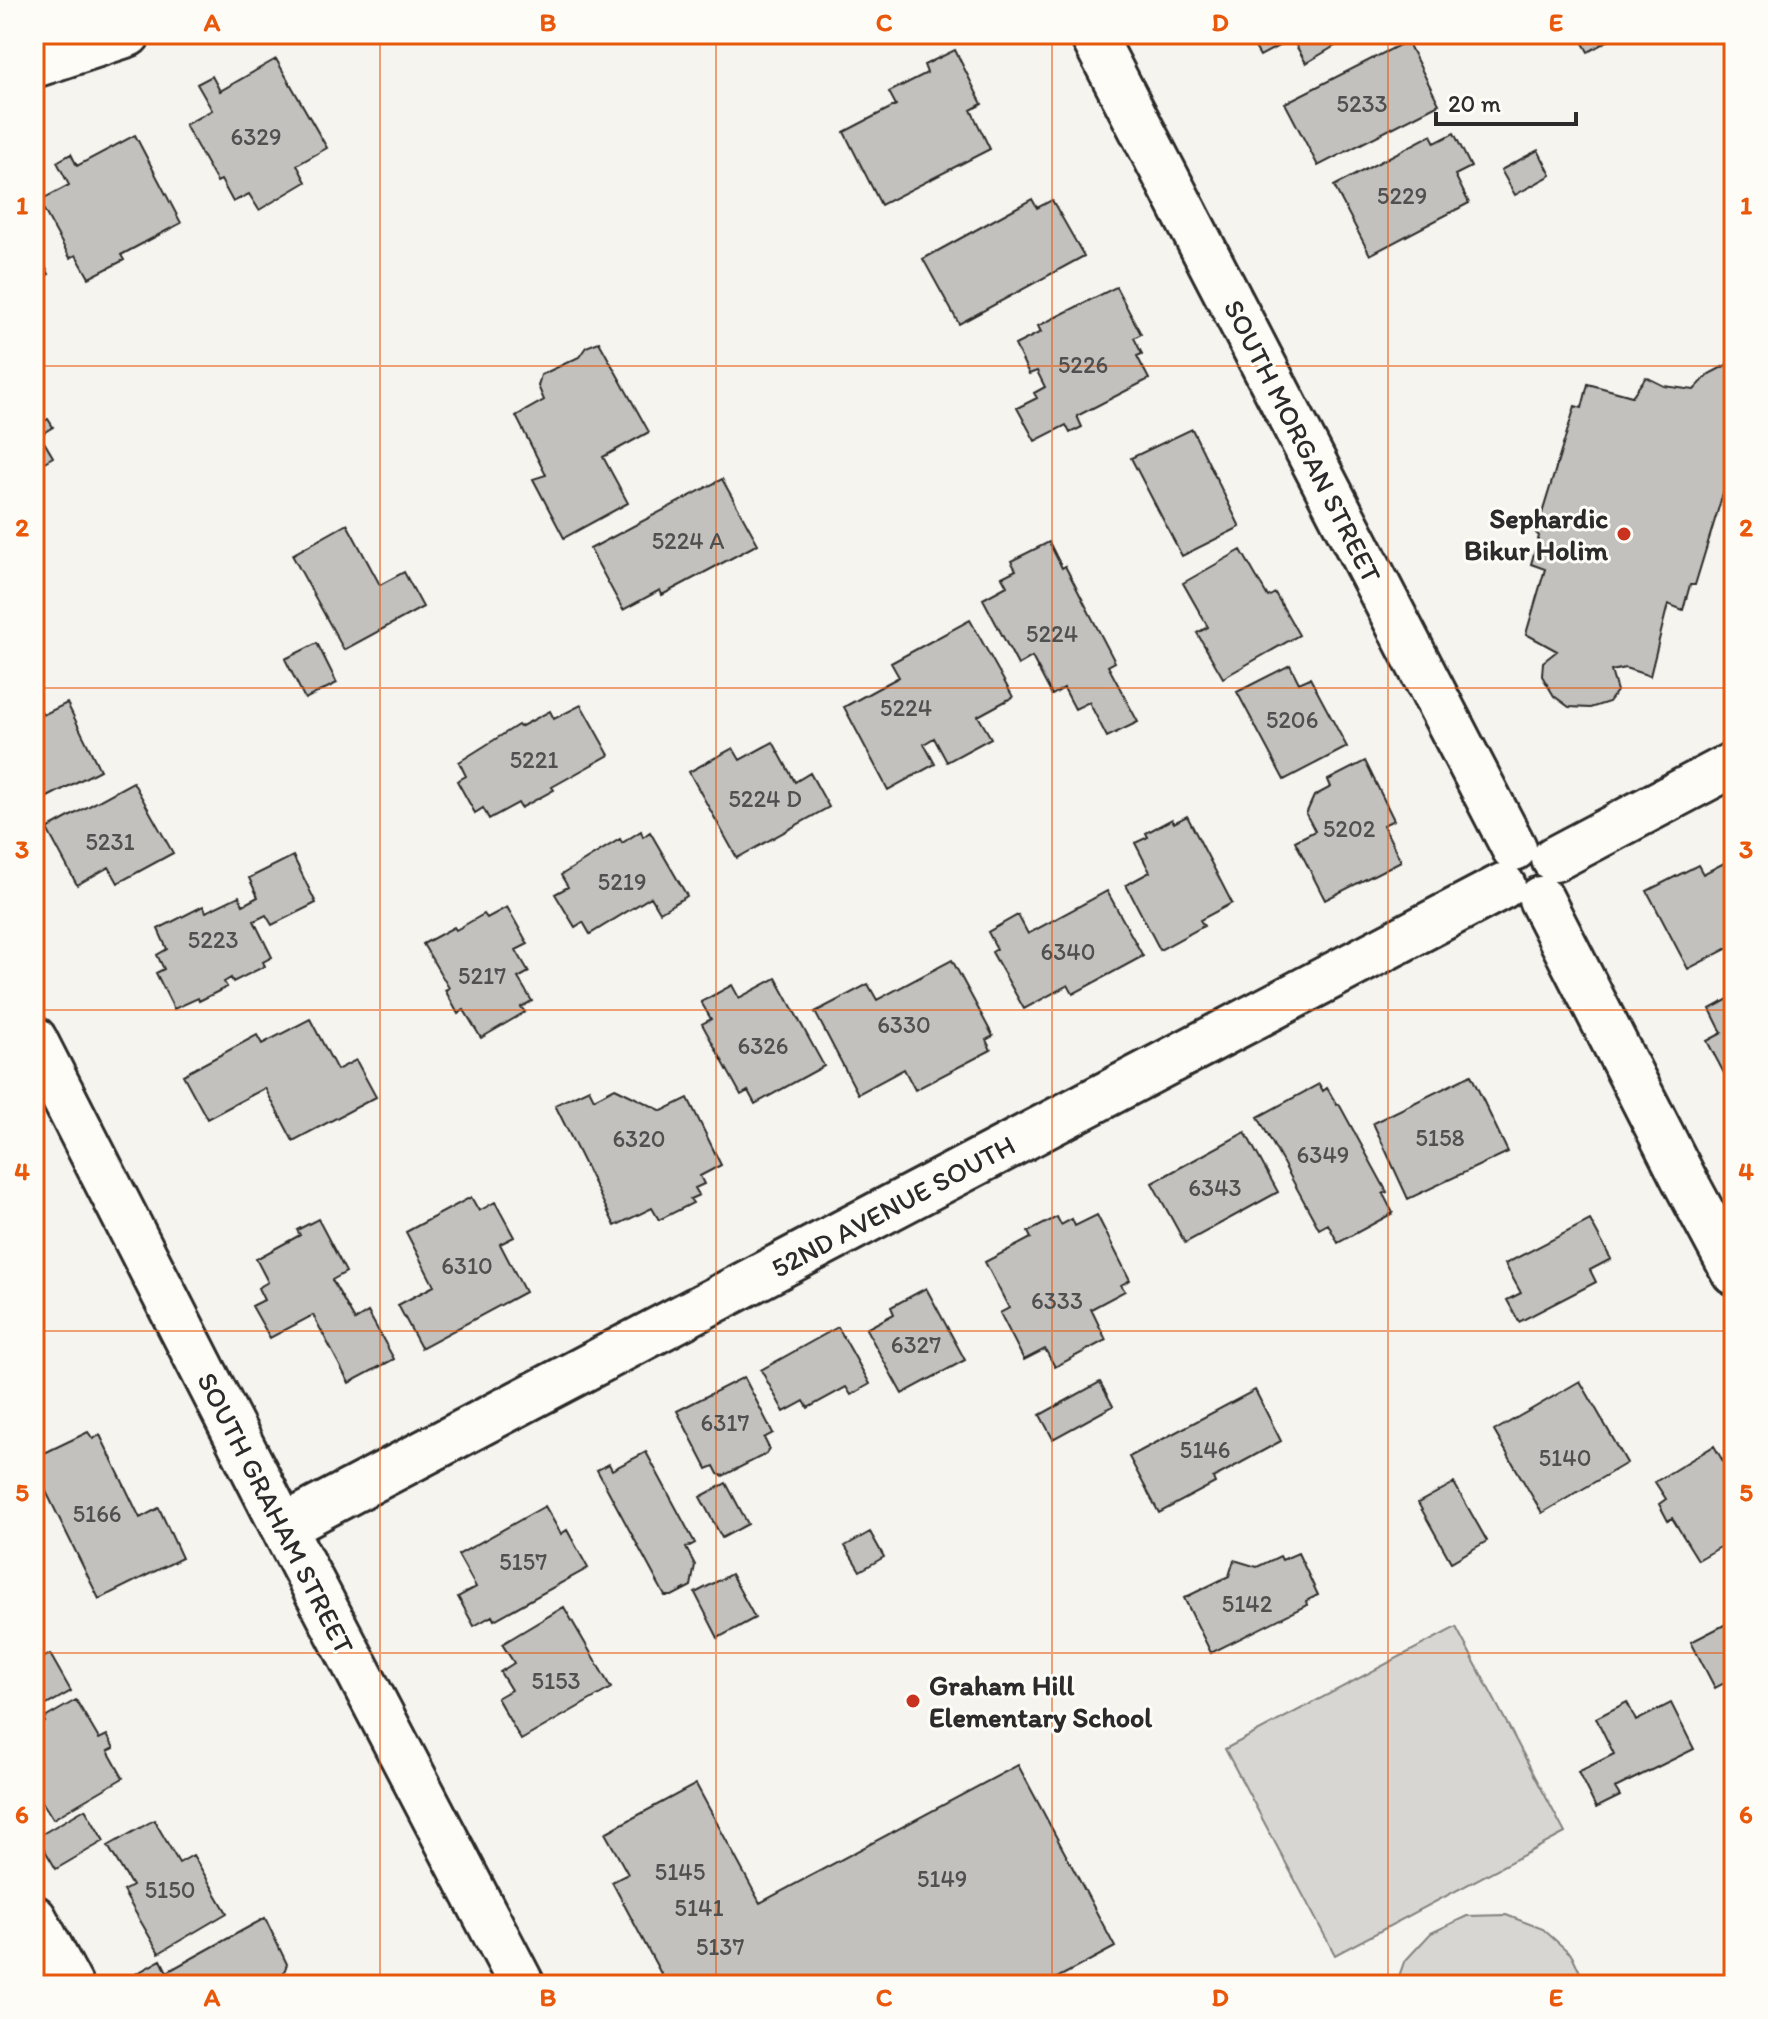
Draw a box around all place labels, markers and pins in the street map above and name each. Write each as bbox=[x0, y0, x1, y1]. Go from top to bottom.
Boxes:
place label: Sephardic Bikur Holim bbox=[1464, 501, 1608, 567]
marker: Sephardic Bikur Holim bbox=[1615, 525, 1633, 543]
place label: Graham Hill Elementary School bbox=[929, 1668, 1152, 1734]
marker: Graham Hill Elementary School bbox=[904, 1692, 922, 1710]

